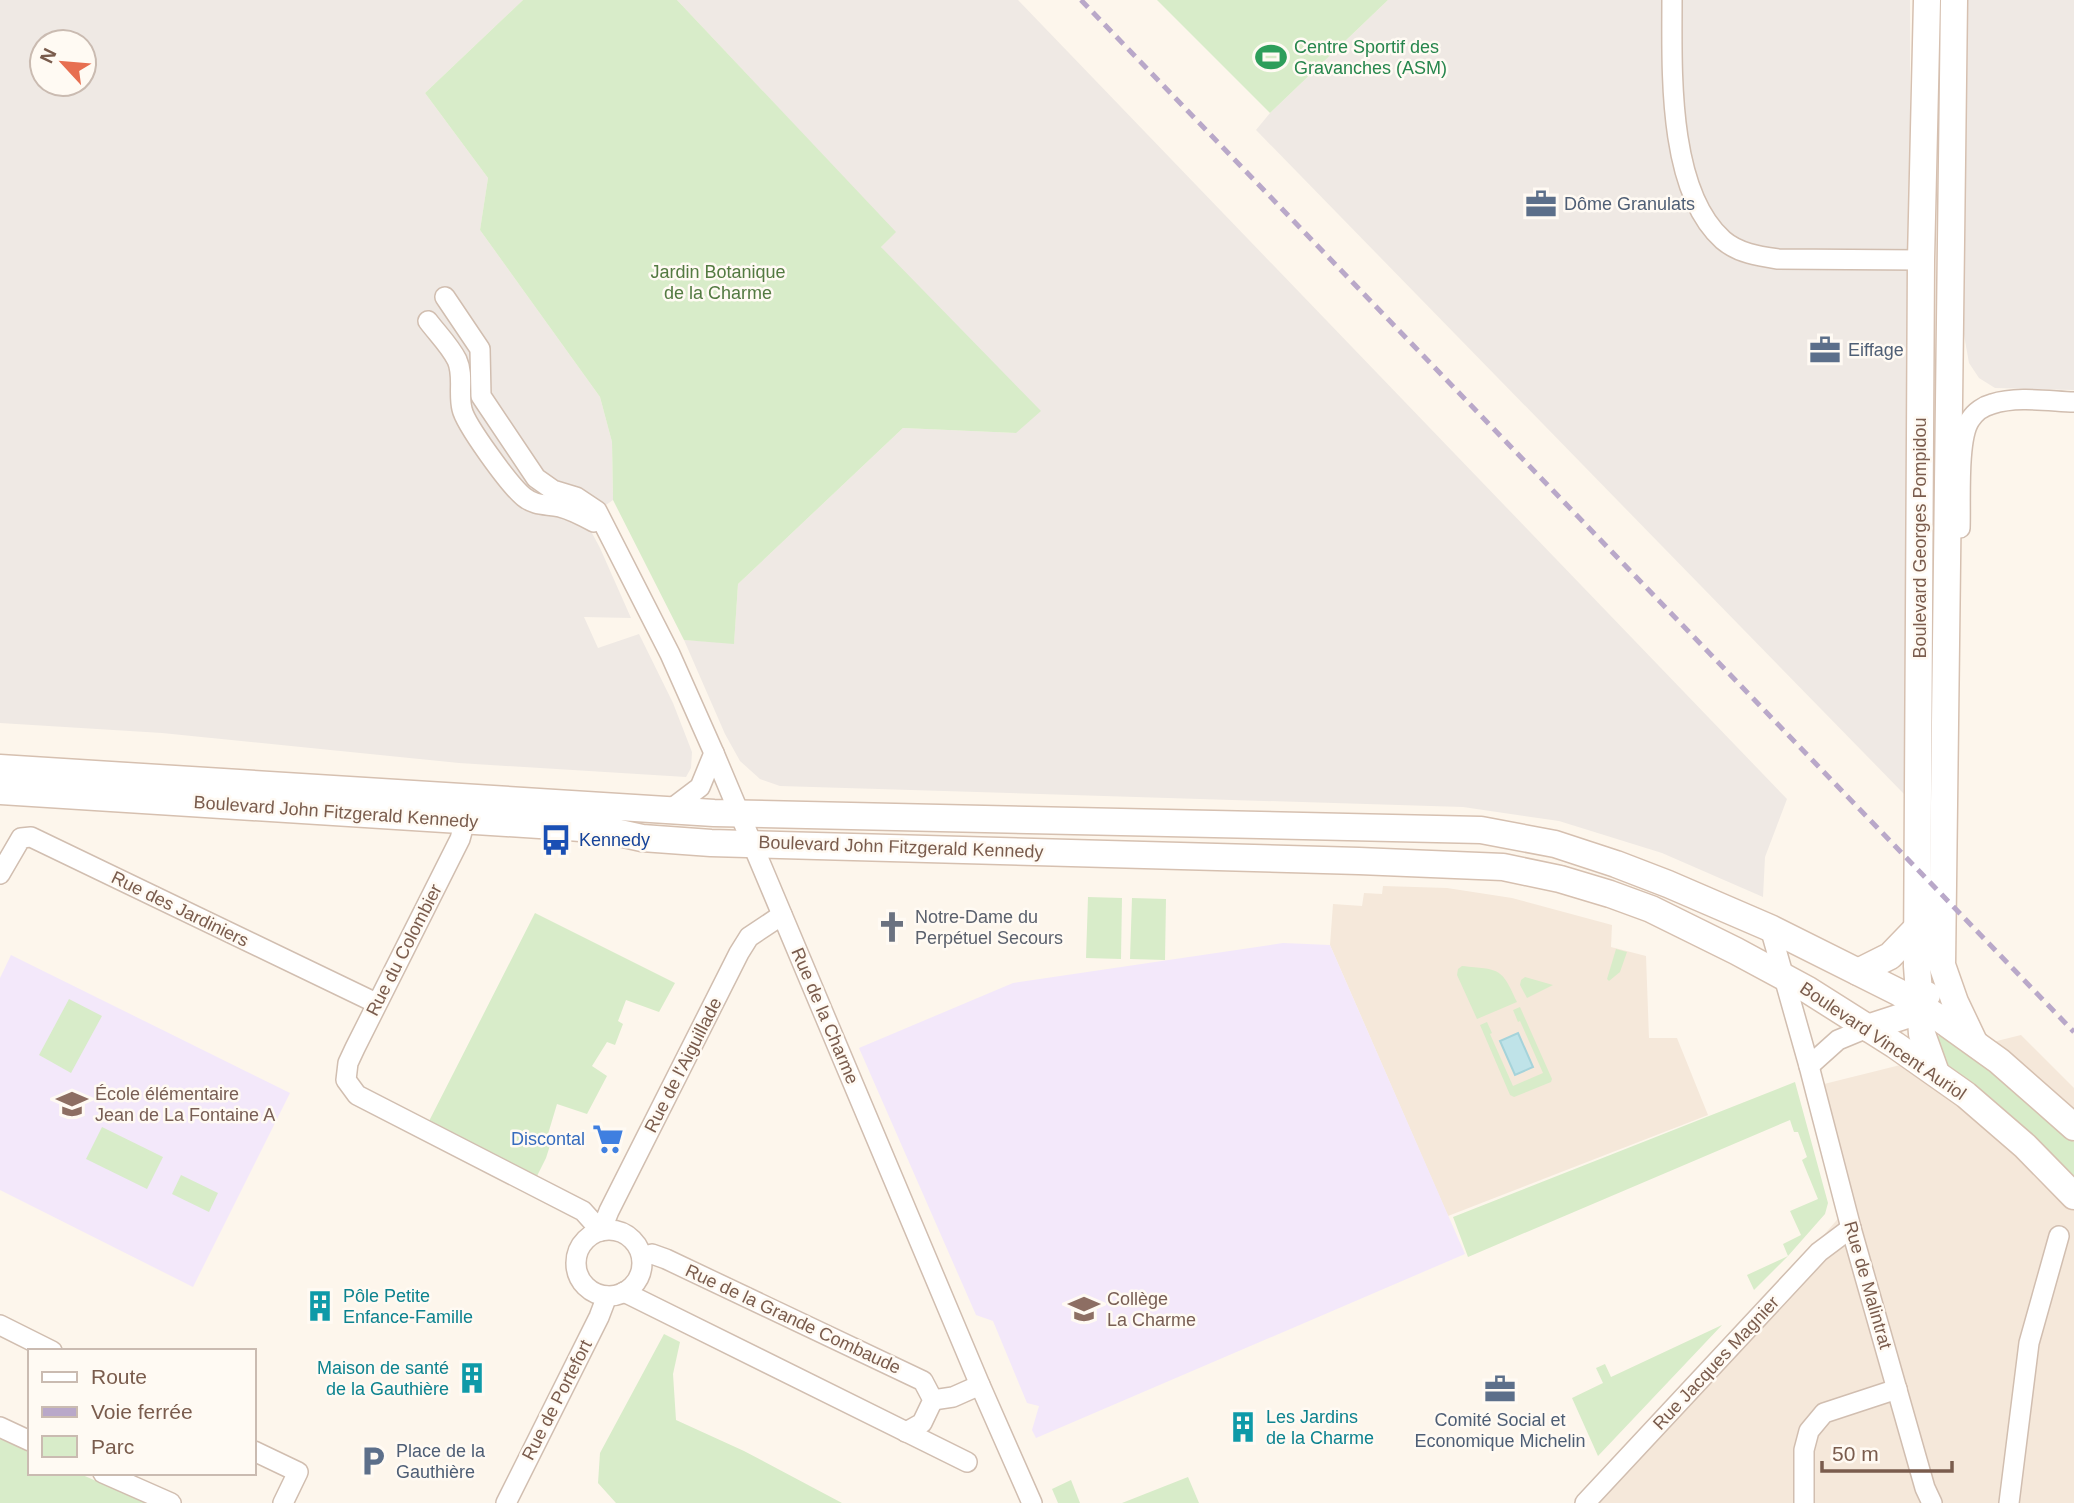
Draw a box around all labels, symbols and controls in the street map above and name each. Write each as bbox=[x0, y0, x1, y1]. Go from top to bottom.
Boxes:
north arrow bbox=[28, 28, 98, 98]
place label: Centre Sportif des Gravanches (ASM) bbox=[1294, 37, 1447, 78]
sports icon: Centre Sportif des Gravanches (ASM) bbox=[1254, 40, 1288, 74]
text: N bbox=[36, 45, 61, 67]
office icon: Dôme Granulats bbox=[1524, 187, 1558, 221]
place label: Dôme Granulats bbox=[1564, 194, 1695, 214]
park label: Jardin Botanique de la Charme bbox=[650, 262, 786, 303]
office icon: Eiffage bbox=[1808, 333, 1842, 367]
place label: Eiffage bbox=[1848, 340, 1904, 360]
street label: Boulevard Georges Pompidou bbox=[1910, 417, 1930, 659]
street label: Boulevard John Fitzgerald Kennedy bbox=[193, 792, 479, 832]
bus stop icon: Kennedy bbox=[539, 823, 573, 857]
place label: Kennedy bbox=[579, 830, 650, 850]
street label: Boulevard John Fitzgerald Kennedy bbox=[758, 832, 1044, 862]
street label: Rue des Jardiniers bbox=[108, 867, 252, 951]
street label: Rue du Colombier bbox=[362, 881, 446, 1019]
place label: Notre-Dame du Perpétuel Secours bbox=[915, 907, 1063, 948]
church icon: Notre-Dame du Perpétuel Secours bbox=[875, 910, 909, 944]
street label: Rue de la Charme bbox=[787, 945, 863, 1087]
street label: Boulevard Vincent Auriol bbox=[1796, 978, 1970, 1104]
street label: Rue de l'Aiguillade bbox=[640, 994, 726, 1136]
place label: École élémentaire Jean de La Fontaine A bbox=[95, 1084, 275, 1125]
school or university icon: École élémentaire Jean de La Fontaine A bbox=[55, 1087, 89, 1121]
supermarket icon: Discontal bbox=[591, 1122, 625, 1156]
place label: Discontal bbox=[511, 1129, 585, 1149]
street label: Rue de Malintrat bbox=[1840, 1219, 1896, 1351]
street label: Rue de la Grande Combaude bbox=[682, 1260, 904, 1378]
place label: Pôle Petite Enfance-Famille bbox=[343, 1286, 473, 1327]
building icon: Pôle Petite Enfance-Famille bbox=[303, 1289, 337, 1323]
place label: Collège La Charme bbox=[1107, 1289, 1196, 1330]
school or university icon: Collège La Charme bbox=[1067, 1292, 1101, 1326]
street label: Rue Jacques Magnier bbox=[1649, 1292, 1783, 1434]
street label: Rue de Portefort bbox=[518, 1337, 596, 1463]
legend bbox=[28, 1349, 256, 1475]
place label: Maison de santé de la Gauthière bbox=[317, 1358, 449, 1399]
building icon: Maison de santé de la Gauthière bbox=[455, 1361, 489, 1395]
text: Route bbox=[91, 1365, 147, 1388]
office icon: Comité Social et Economique Michelin bbox=[1483, 1372, 1517, 1406]
text: Voie ferrée bbox=[91, 1400, 193, 1423]
place label: Les Jardins de la Charme bbox=[1266, 1407, 1374, 1448]
building icon: Les Jardins de la Charme bbox=[1226, 1410, 1260, 1444]
place label: Comité Social et Economique Michelin bbox=[1414, 1410, 1586, 1451]
scale bar bbox=[1822, 1430, 1952, 1474]
text: Parc bbox=[91, 1435, 134, 1458]
place label: Place de la Gauthière bbox=[396, 1441, 486, 1482]
text: 50 m bbox=[1832, 1442, 1879, 1465]
parking icon: Place de la Gauthière bbox=[356, 1444, 390, 1478]

